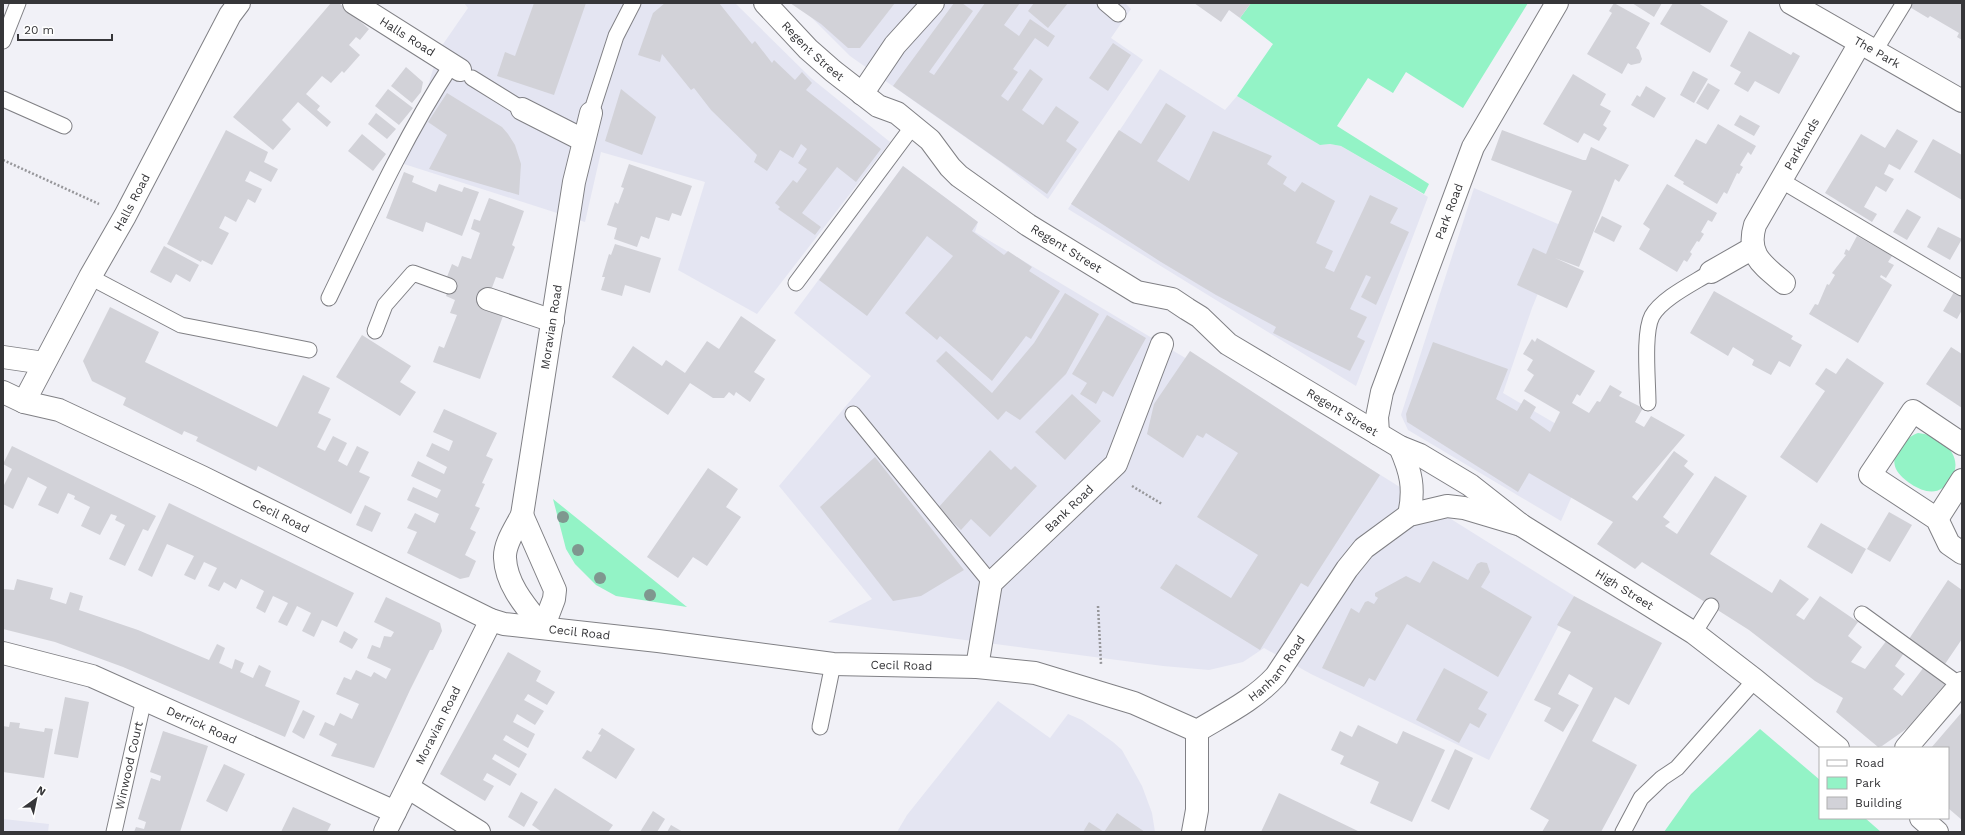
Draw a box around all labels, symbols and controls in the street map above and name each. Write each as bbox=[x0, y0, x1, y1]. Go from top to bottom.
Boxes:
street label: Halls Road bbox=[377, 14, 437, 59]
scale bar bbox=[18, 16, 112, 42]
street label: Regent Street bbox=[779, 18, 847, 84]
text: 20 m bbox=[24, 23, 54, 37]
street label: The Park bbox=[1851, 33, 1903, 71]
street label: Parklands bbox=[1781, 116, 1822, 172]
street label: Halls Road bbox=[111, 171, 153, 233]
street label: Park Road bbox=[1432, 181, 1466, 242]
street label: Regent Street bbox=[1028, 221, 1104, 276]
street label: Moravian Road bbox=[538, 284, 565, 371]
street label: Regent Street bbox=[1304, 386, 1380, 439]
street label: Bank Road bbox=[1042, 482, 1096, 535]
street label: Cecil Road bbox=[250, 496, 312, 536]
street label: High Street bbox=[1593, 566, 1656, 613]
street label: Cecil Road bbox=[548, 622, 611, 643]
street label: Hanham Road bbox=[1245, 633, 1308, 704]
street label: Cecil Road bbox=[870, 658, 932, 673]
street label: Moravian Road bbox=[413, 684, 464, 767]
street label: Derrick Road bbox=[164, 703, 239, 747]
street label: Winwood Court bbox=[112, 720, 146, 811]
legend bbox=[1819, 747, 1949, 819]
text: Road bbox=[1855, 756, 1884, 770]
text: Park bbox=[1855, 776, 1881, 790]
north arrow bbox=[16, 779, 56, 819]
text: N bbox=[34, 783, 48, 799]
text: Building bbox=[1855, 796, 1902, 810]

